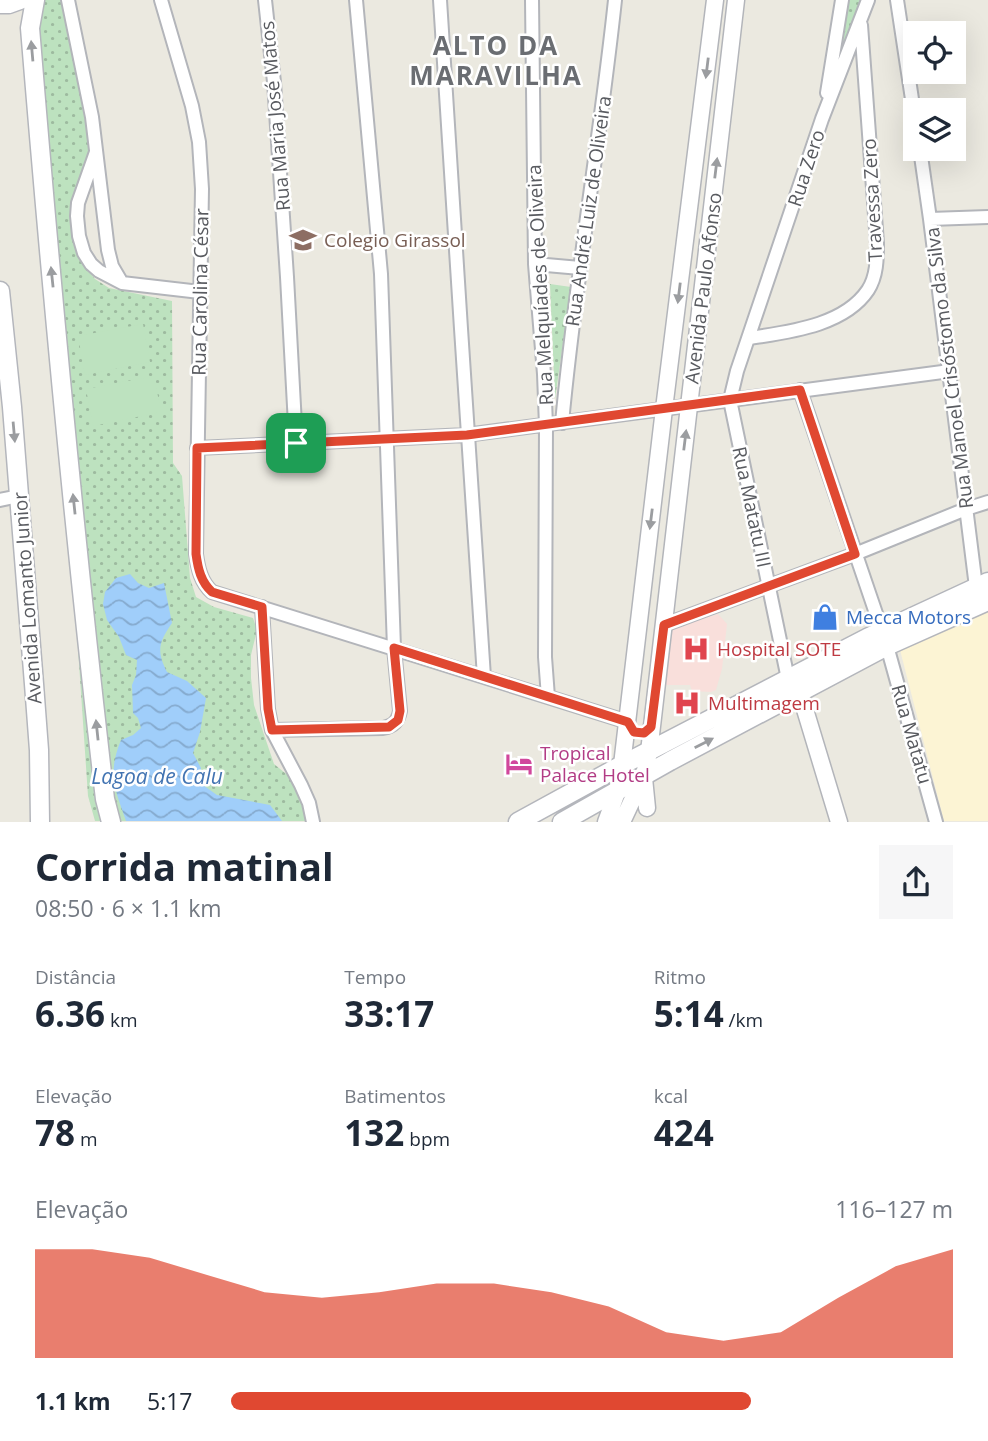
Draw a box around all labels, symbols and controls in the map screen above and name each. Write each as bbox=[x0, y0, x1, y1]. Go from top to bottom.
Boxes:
street label: Rua Maria José Matos bbox=[254, 20, 296, 212]
map controls bbox=[903, 21, 966, 161]
button: locate bbox=[903, 21, 966, 84]
district label: ALTO DA MARAVILHA bbox=[409, 27, 583, 93]
one-way arrow bbox=[26, 39, 37, 61]
one-way arrow bbox=[701, 57, 712, 79]
street label: Rua André Luiz de Oliveira bbox=[559, 94, 617, 328]
button: layers bbox=[903, 98, 966, 161]
street label: Rua Zero bbox=[781, 126, 831, 210]
street label: Travessa Zero bbox=[856, 138, 888, 262]
one-way arrow bbox=[711, 156, 722, 178]
street label: Rua Melquíades de Oliveira bbox=[521, 164, 559, 406]
street label: Avenida Paulo Afonso bbox=[678, 191, 728, 385]
street label: Rua Carolina César bbox=[186, 208, 214, 376]
school or university icon: Colegio Girassol bbox=[288, 225, 318, 255]
street label: Rua Manoel Crisóstomo da Silva bbox=[919, 226, 979, 510]
place label: Colegio Girassol bbox=[324, 227, 466, 253]
one-way arrow bbox=[46, 266, 57, 288]
one-way arrow bbox=[673, 283, 684, 305]
pin bbox=[266, 413, 326, 473]
one-way arrow bbox=[9, 421, 20, 443]
icon: arrive bbox=[277, 424, 315, 462]
one-way arrow bbox=[680, 429, 691, 451]
street label: Rua Matatu III bbox=[726, 444, 778, 570]
street label: Avenida Lomanto Junior bbox=[7, 491, 47, 705]
one-way arrow bbox=[68, 492, 79, 514]
one-way arrow bbox=[646, 508, 657, 530]
shop icon: Mecca Motors bbox=[810, 602, 840, 632]
place label: Mecca Motors bbox=[846, 604, 971, 630]
hospital icon: Hospital SOTE bbox=[681, 634, 711, 664]
place label: Hospital SOTE bbox=[717, 636, 841, 662]
street label: Rua Matatu bbox=[885, 681, 939, 787]
hospital icon: Multimagem bbox=[672, 688, 702, 718]
place label: Multimagem bbox=[708, 690, 820, 716]
one-way arrow bbox=[92, 719, 103, 741]
one-way arrow bbox=[694, 738, 714, 749]
place label: Tropical Palace Hotel bbox=[540, 740, 650, 788]
hotel icon: Tropical Palace Hotel bbox=[504, 749, 534, 779]
water label: Lagoa de Calu bbox=[91, 762, 223, 790]
text: Corrida matinal bbox=[35, 840, 334, 892]
button: share bbox=[879, 845, 953, 919]
text: 08:50 · 6 × 1.1 km bbox=[35, 892, 222, 924]
text: Distância bbox=[35, 964, 116, 990]
text: Tempo bbox=[344, 964, 406, 990]
text: Ritmo bbox=[654, 964, 706, 990]
text: 6.36 bbox=[35, 990, 105, 1037]
text: 33:17 bbox=[344, 990, 434, 1037]
text: 5:14 bbox=[654, 990, 724, 1037]
text: km bbox=[105, 1007, 138, 1033]
text: /km bbox=[724, 1007, 763, 1033]
text: Elevação bbox=[35, 1083, 112, 1109]
text: Batimentos bbox=[344, 1083, 446, 1109]
text: kcal bbox=[654, 1083, 688, 1109]
text: 78 bbox=[35, 1109, 75, 1156]
text: 132 bbox=[344, 1109, 404, 1156]
text: 424 bbox=[654, 1109, 714, 1156]
text: m bbox=[75, 1126, 98, 1152]
text: bpm bbox=[404, 1126, 450, 1152]
text: Elevação bbox=[35, 1193, 128, 1225]
text: 116–127 m bbox=[835, 1193, 953, 1225]
text: 1.1 km bbox=[35, 1385, 111, 1417]
text: 5:17 bbox=[147, 1385, 193, 1417]

